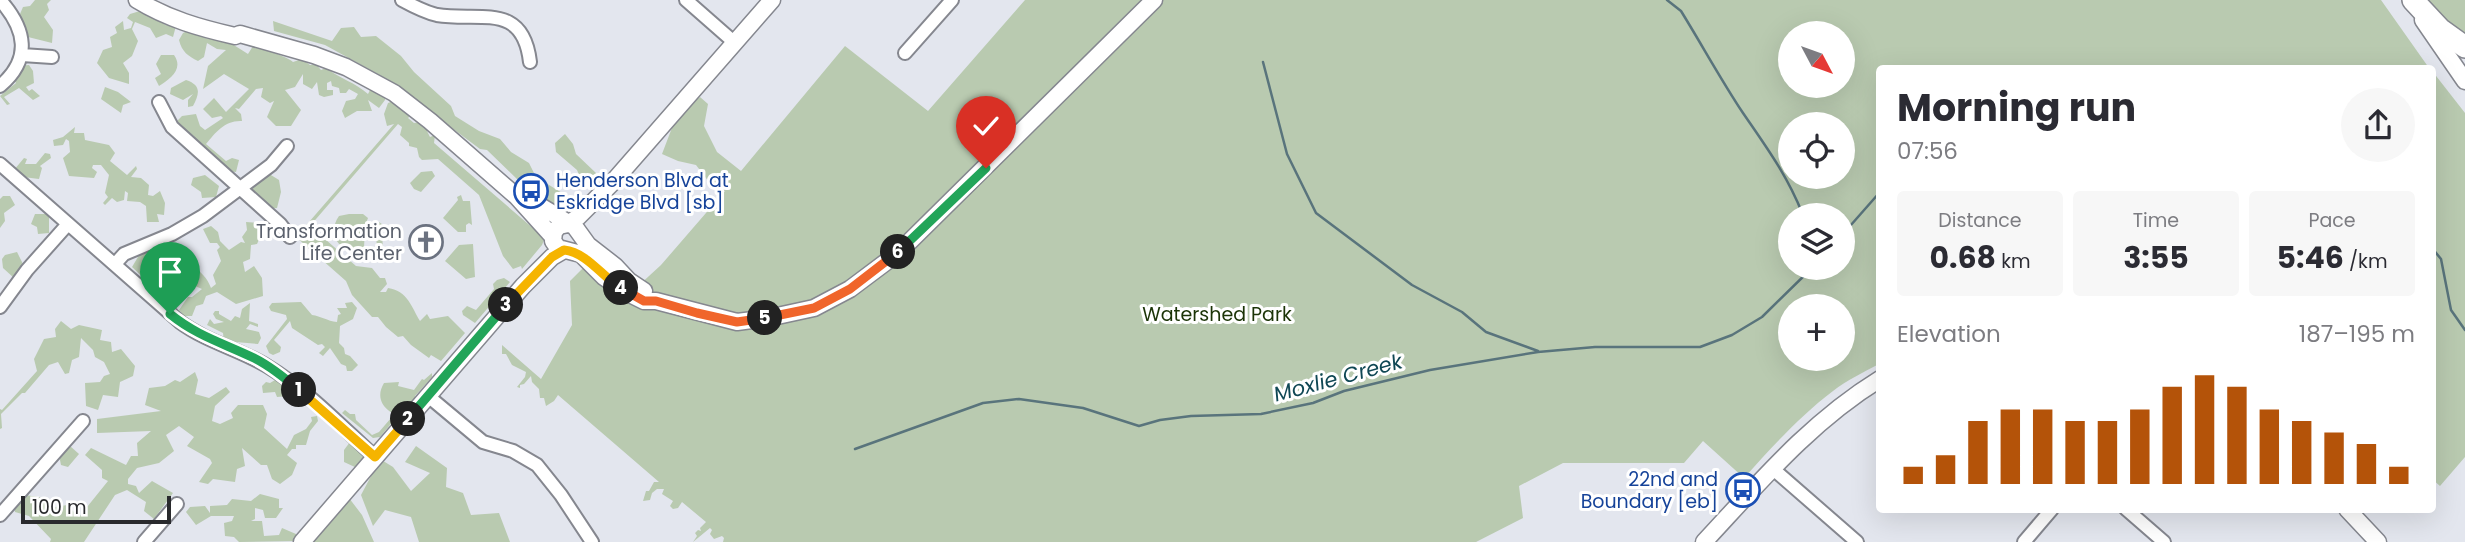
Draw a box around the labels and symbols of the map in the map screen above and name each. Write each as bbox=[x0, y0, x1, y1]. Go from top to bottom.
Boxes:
north arrow bbox=[1778, 21, 1855, 98]
pin bbox=[956, 96, 1016, 168]
place label: Henderson Blvd at Eskridge Blvd [sb] bbox=[556, 167, 729, 216]
bus stop icon: Henderson Blvd at Eskridge Blvd [sb] bbox=[512, 172, 550, 210]
place label: Transformation Life Center bbox=[256, 218, 402, 267]
church icon: Transformation Life Center bbox=[407, 223, 445, 261]
pin: 6 bbox=[880, 234, 916, 270]
pin bbox=[140, 242, 200, 314]
pin: 4 bbox=[604, 270, 638, 306]
pin: 3 bbox=[489, 288, 524, 322]
pin: 5 bbox=[748, 300, 782, 336]
park label: Watershed Park bbox=[1142, 301, 1292, 328]
water label: Moxlie Creek bbox=[1270, 346, 1407, 409]
pin: 1 bbox=[282, 372, 316, 408]
pin: 2 bbox=[390, 402, 426, 436]
place label: 22nd and Boundary [eb] bbox=[1581, 466, 1718, 515]
bus stop icon: 22nd and Boundary [eb] bbox=[1724, 471, 1762, 509]
scale bar bbox=[21, 493, 172, 525]

